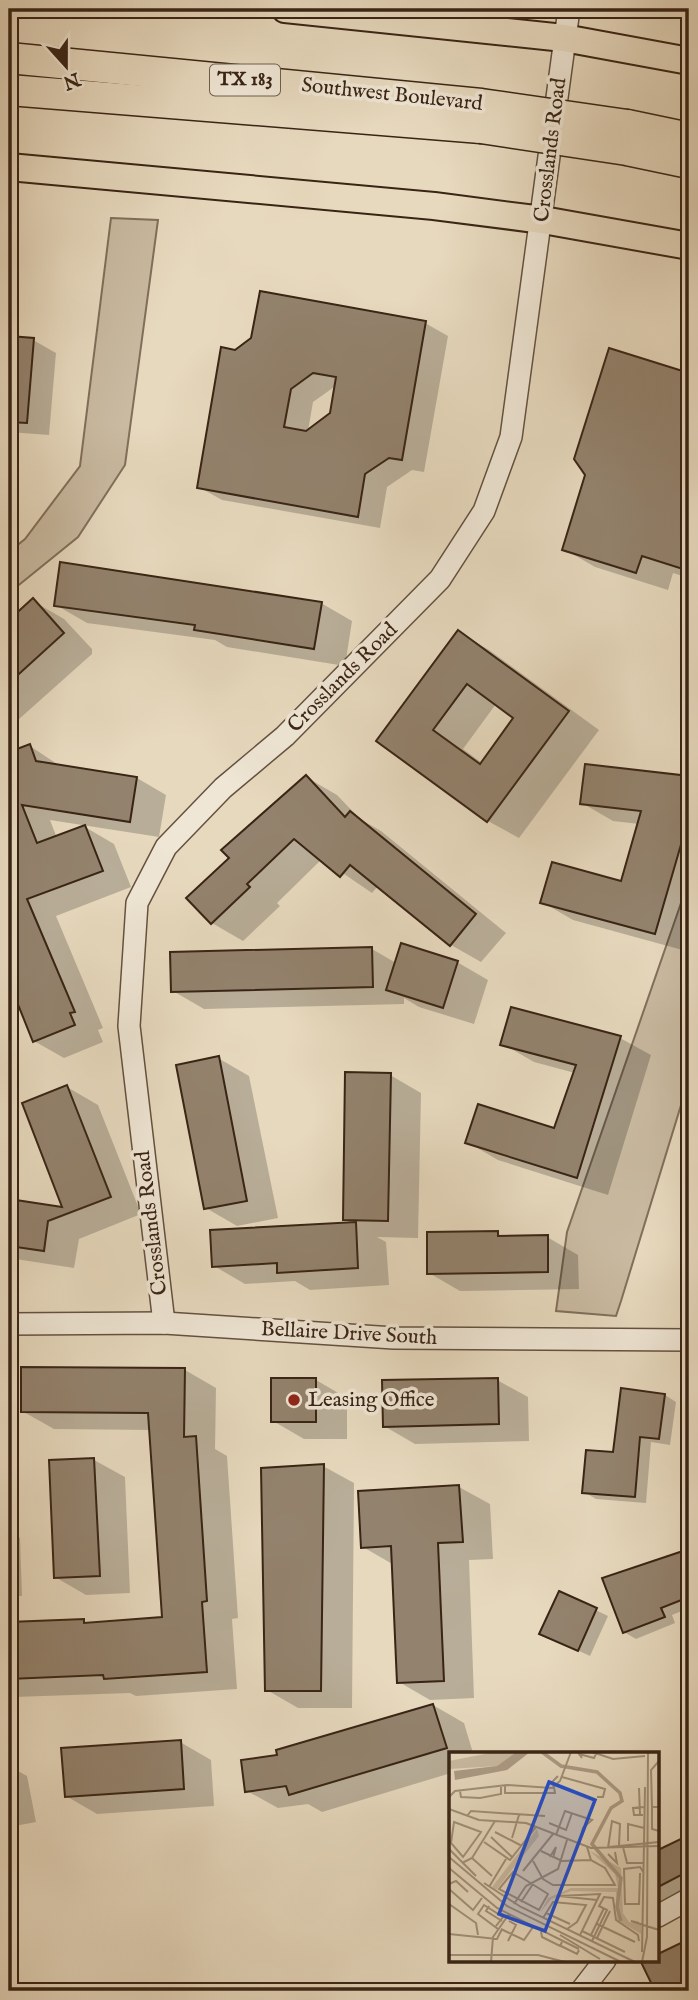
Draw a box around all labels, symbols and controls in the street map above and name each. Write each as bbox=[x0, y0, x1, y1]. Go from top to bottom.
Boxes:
north arrow bbox=[32, 32, 102, 102]
road number: TX 183 bbox=[210, 64, 280, 96]
text: N bbox=[59, 65, 84, 94]
street label: Southwest Boulevard bbox=[300, 72, 485, 118]
street label: Crosslands Road bbox=[529, 75, 573, 224]
street label: Crosslands Road bbox=[282, 616, 405, 739]
street label: Crosslands Road bbox=[130, 1148, 174, 1297]
street label: Bellaire Drive South bbox=[260, 1316, 438, 1352]
place label: Leasing Office bbox=[308, 1387, 435, 1414]
marker: Leasing Office bbox=[286, 1392, 302, 1408]
inset map bbox=[449, 1752, 660, 1962]

